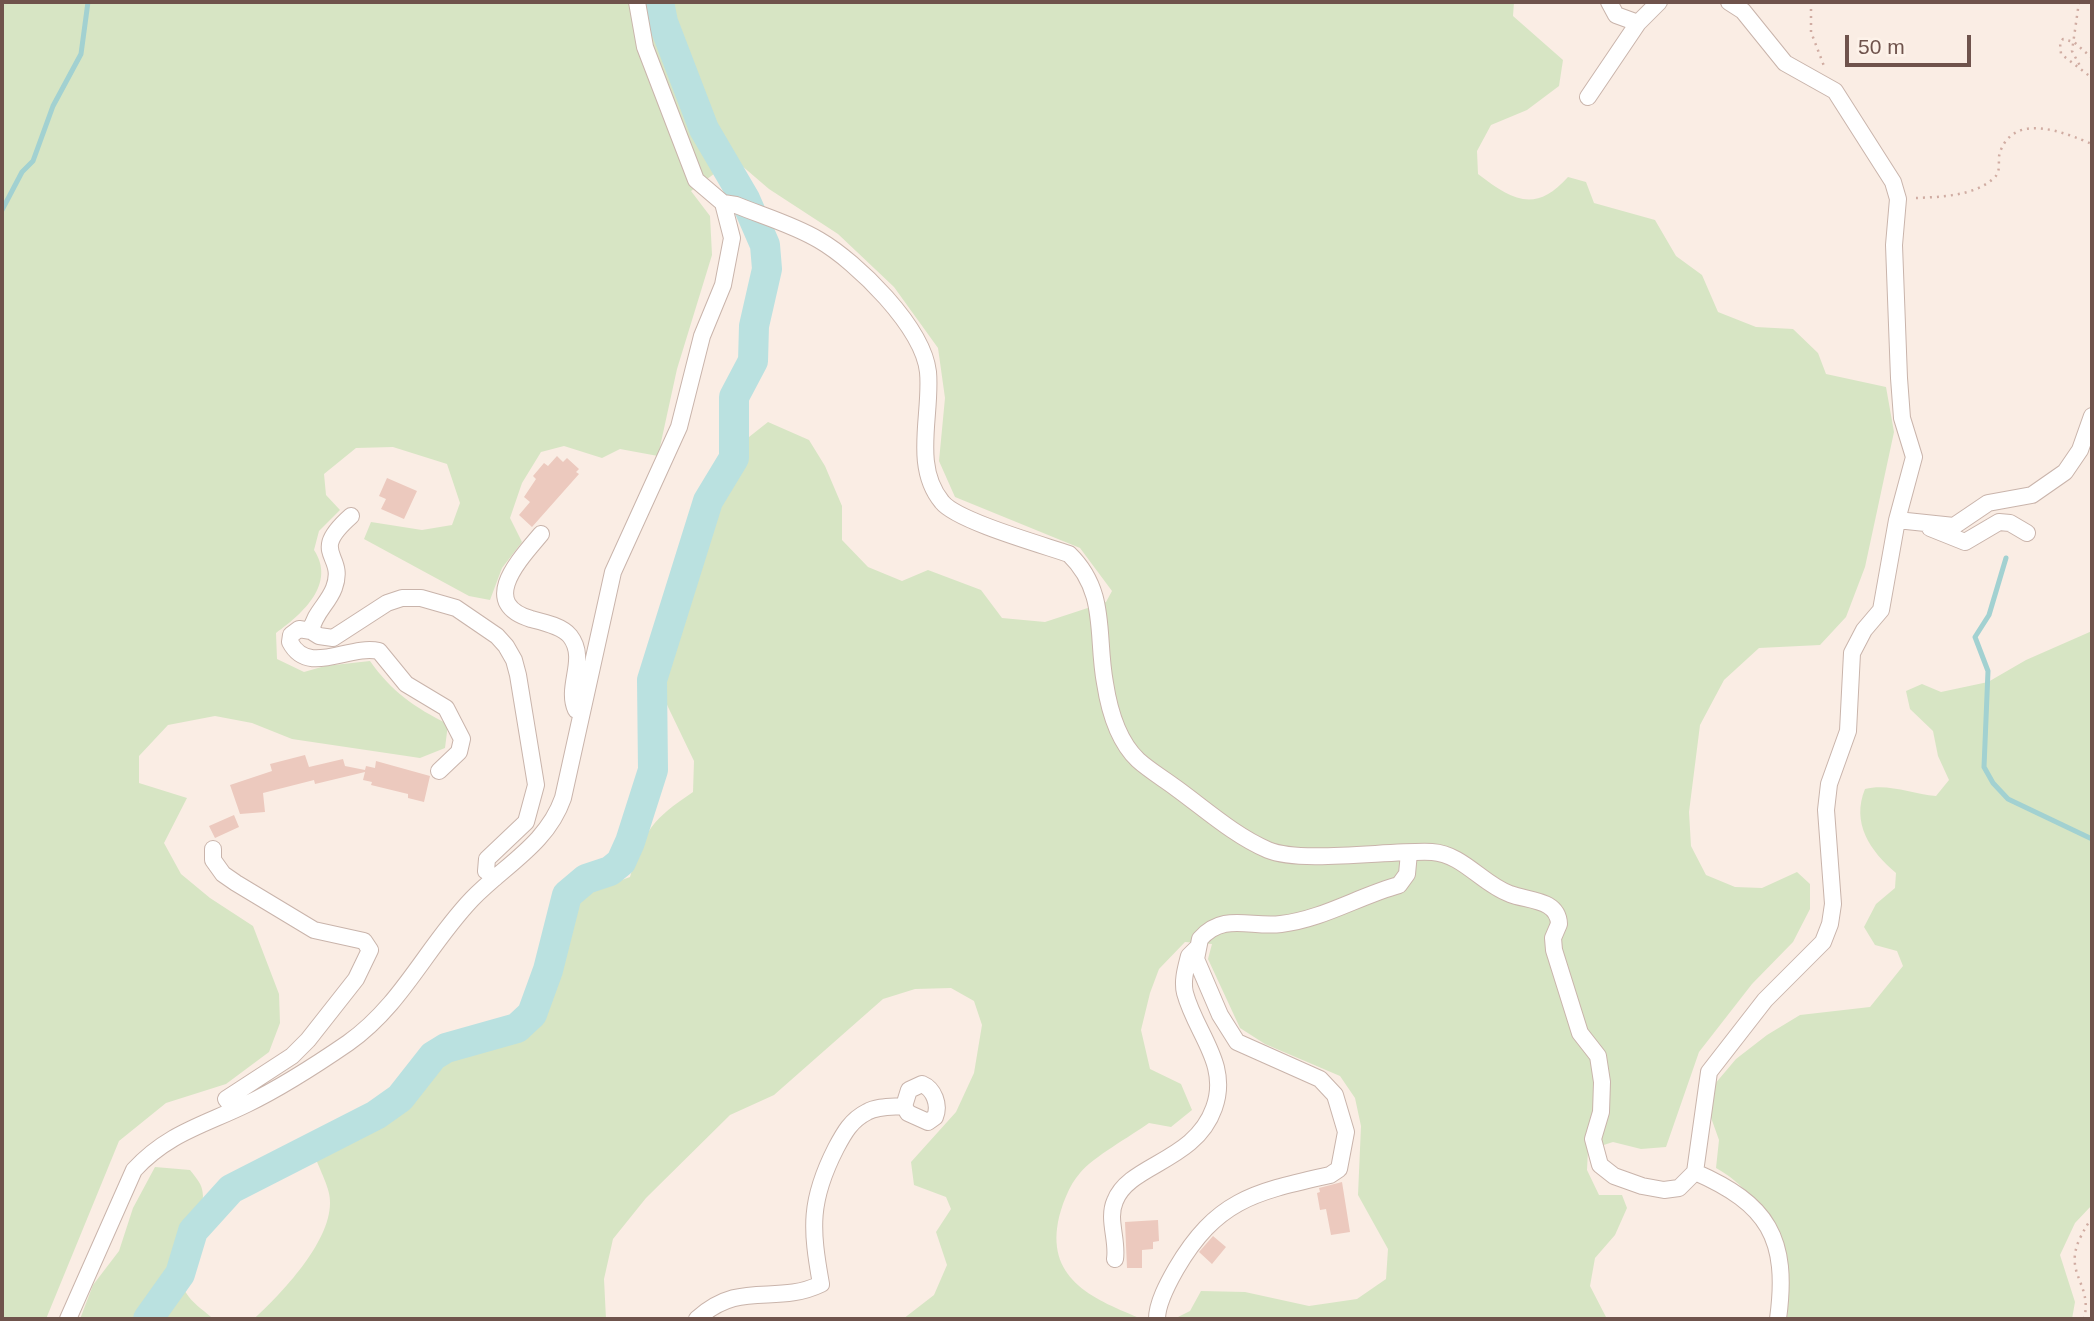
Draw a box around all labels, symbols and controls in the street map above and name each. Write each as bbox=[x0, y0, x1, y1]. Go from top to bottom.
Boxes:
scale bar bbox=[1849, 21, 1975, 65]
text: 50 m bbox=[1858, 35, 1905, 58]

